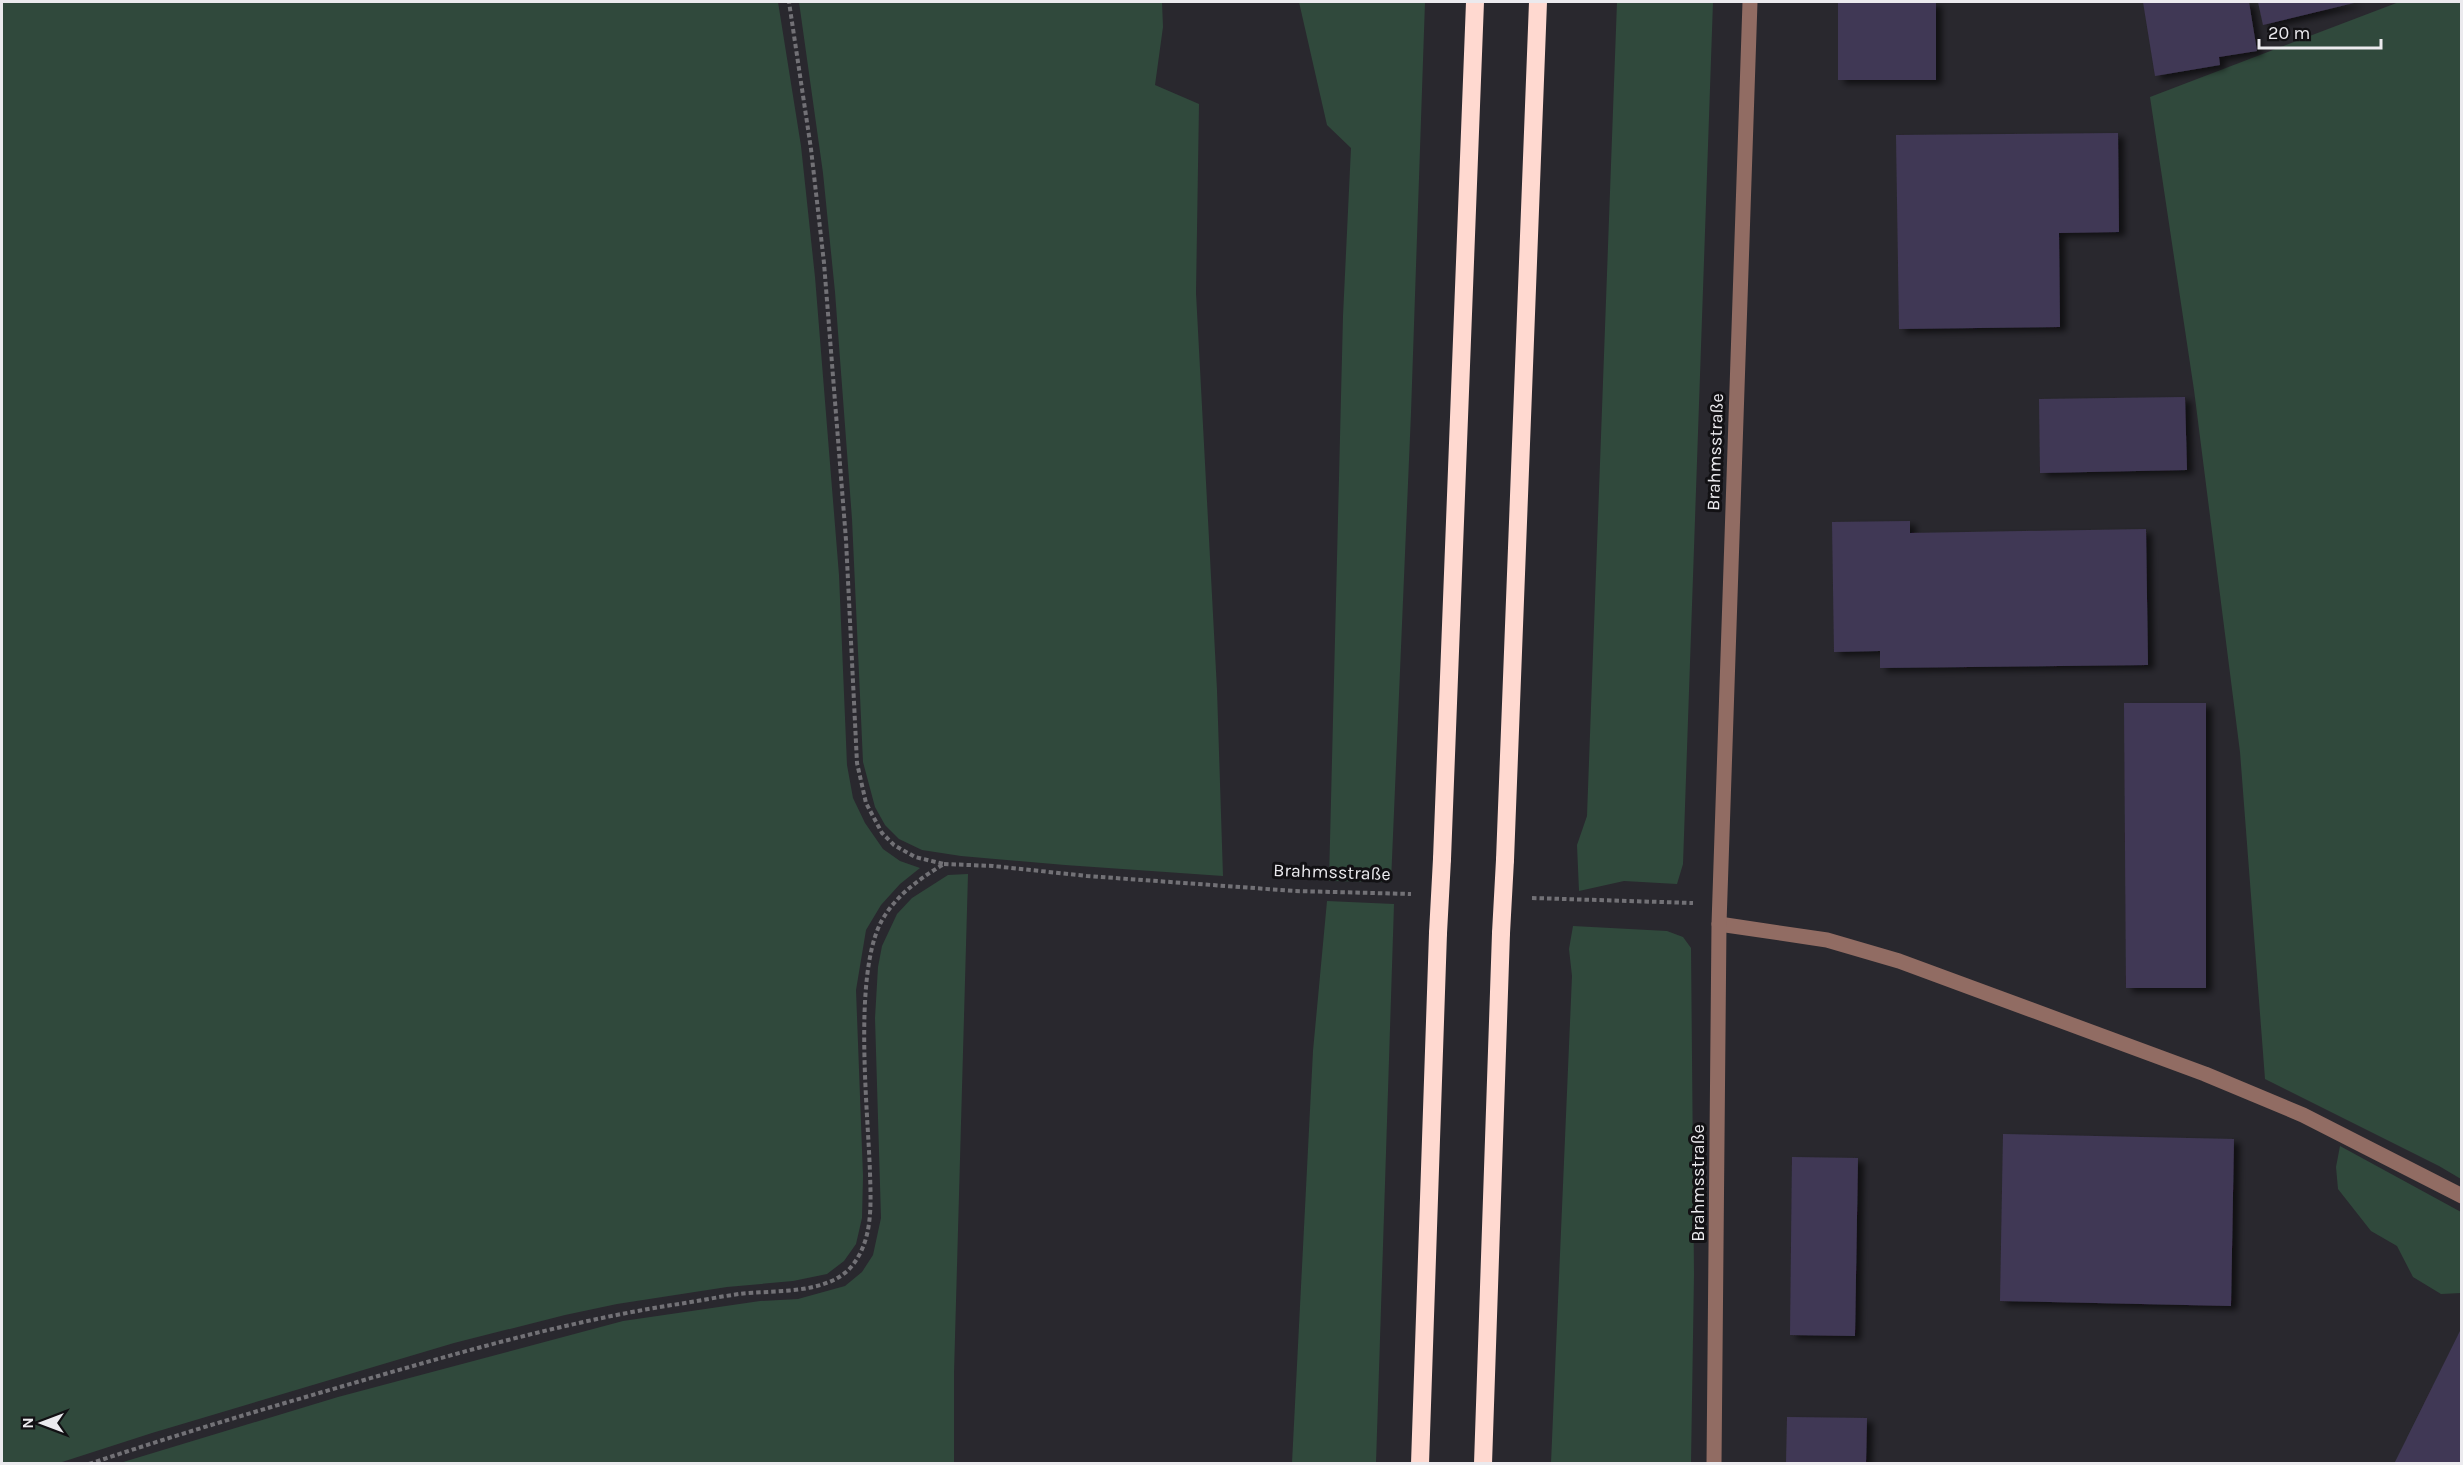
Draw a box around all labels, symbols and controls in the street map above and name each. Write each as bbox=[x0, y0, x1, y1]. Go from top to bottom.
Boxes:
scale bar bbox=[2259, 12, 2380, 50]
text: 20 m bbox=[2268, 22, 2310, 44]
street label: Brahmsstraße bbox=[1702, 393, 1728, 511]
street label: Brahmsstraße bbox=[1273, 859, 1391, 885]
street label: Brahmsstraße bbox=[1687, 1124, 1709, 1242]
north arrow bbox=[12, 1393, 72, 1453]
text: N bbox=[18, 1417, 37, 1429]

